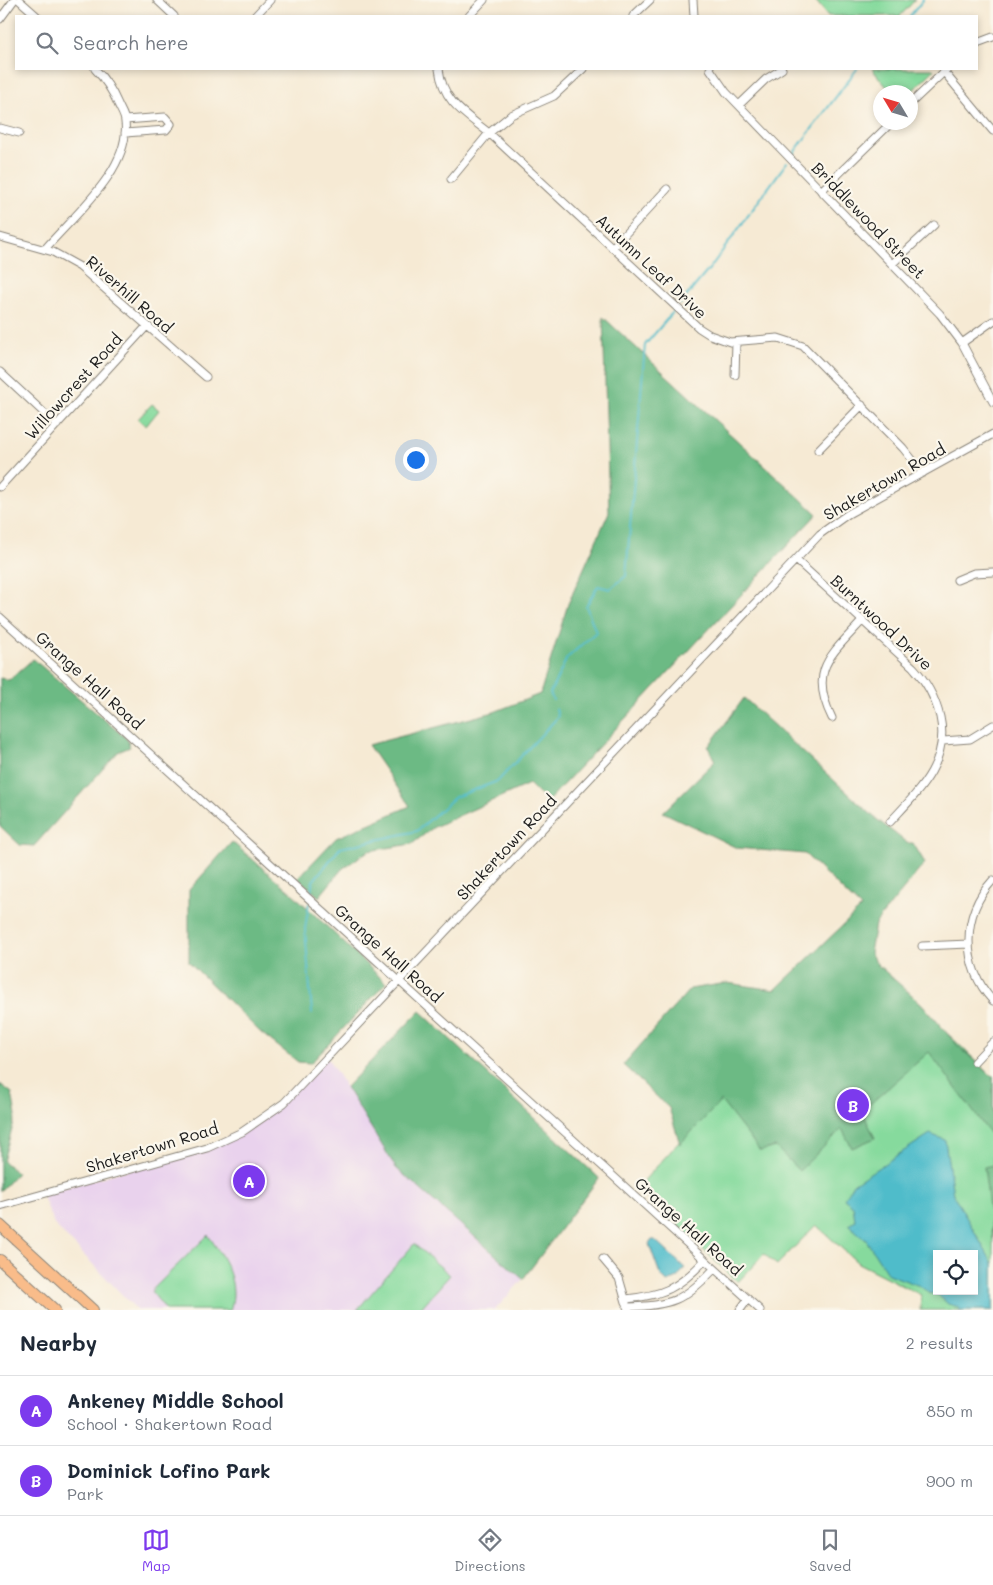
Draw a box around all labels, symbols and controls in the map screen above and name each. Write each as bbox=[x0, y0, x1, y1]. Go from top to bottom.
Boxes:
search box bbox=[15, 15, 978, 70]
icon: search bbox=[33, 29, 61, 57]
text: Search here bbox=[73, 30, 189, 55]
north arrow bbox=[873, 85, 918, 130]
street label: Briddlewood Street bbox=[808, 157, 930, 283]
street label: Autumn Leaf Drive bbox=[592, 209, 712, 323]
street label: Riverhill Road bbox=[82, 250, 178, 338]
street label: Willowcrest Road bbox=[20, 328, 126, 444]
street label: Shakertown Road bbox=[819, 438, 949, 524]
your location bbox=[403, 447, 429, 473]
street label: Burntwood Drive bbox=[827, 569, 937, 675]
street label: Grange Hall Road bbox=[32, 626, 148, 734]
street label: Shakertown Road bbox=[452, 790, 560, 904]
street label: Grange Hall Road bbox=[331, 899, 447, 1007]
pin: B bbox=[837, 1086, 869, 1124]
street label: Shakertown Road bbox=[83, 1117, 221, 1177]
pin: A bbox=[233, 1162, 265, 1200]
street label: Grange Hall Road bbox=[631, 1172, 747, 1280]
map controls bbox=[933, 1250, 978, 1295]
button: locate bbox=[933, 1250, 978, 1295]
text: Nearby bbox=[20, 1329, 97, 1356]
text: 2 results bbox=[906, 1332, 973, 1353]
text: Ankeney Middle School bbox=[67, 1388, 284, 1413]
text: A bbox=[30, 1400, 42, 1421]
text: 850 m bbox=[926, 1400, 973, 1421]
text: School · Shakertown Road bbox=[67, 1413, 272, 1434]
text: Dominick Lofino Park bbox=[67, 1458, 271, 1483]
text: B bbox=[31, 1470, 41, 1491]
text: 900 m bbox=[926, 1470, 973, 1491]
text: Park bbox=[67, 1483, 103, 1504]
tab: Map bbox=[142, 1526, 170, 1575]
tab: Directions bbox=[454, 1526, 526, 1575]
tab: Saved bbox=[809, 1526, 851, 1575]

